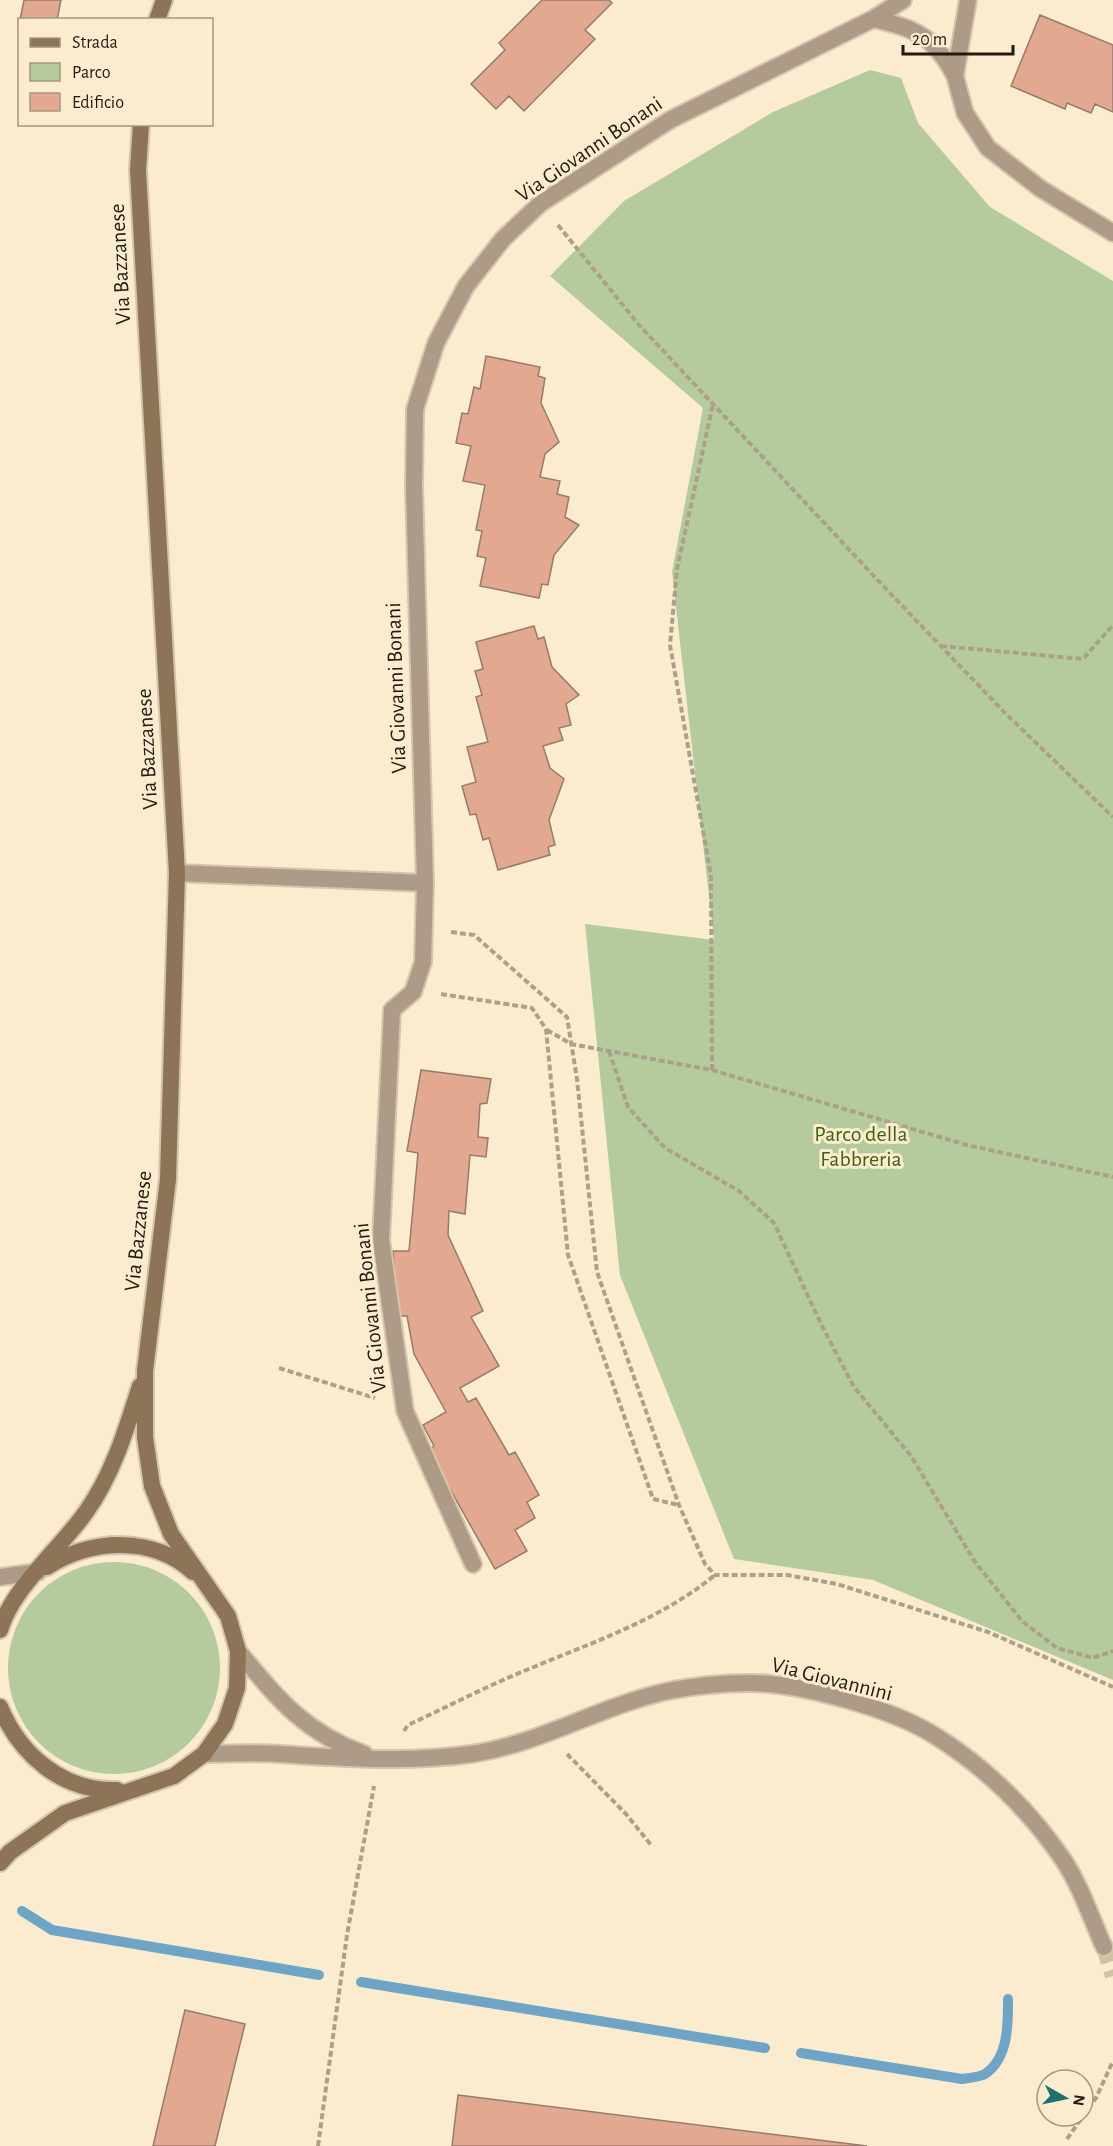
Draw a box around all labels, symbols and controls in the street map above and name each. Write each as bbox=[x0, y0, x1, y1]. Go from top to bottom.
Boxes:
legend bbox=[18, 18, 213, 126]
scale bar bbox=[903, 18, 1012, 56]
text: 20 m bbox=[912, 31, 947, 49]
text: Strada bbox=[72, 34, 118, 52]
text: Parco bbox=[72, 64, 111, 82]
street label: Via Giovanni Bonani bbox=[512, 92, 666, 206]
text: Edificio bbox=[72, 94, 124, 112]
street label: Via Bazzanese bbox=[106, 203, 134, 325]
street label: Via Giovanni Bonani bbox=[382, 602, 410, 774]
street label: Via Bazzanese bbox=[133, 688, 161, 810]
park label: Parco della Fabbreria bbox=[814, 1123, 908, 1170]
street label: Via Bazzanese bbox=[121, 1170, 155, 1292]
street label: Via Giovanni Bonani bbox=[350, 1222, 390, 1394]
street label: Via Giovannini bbox=[769, 1653, 895, 1705]
north arrow bbox=[1035, 2068, 1095, 2128]
text: N bbox=[1070, 2093, 1088, 2107]

